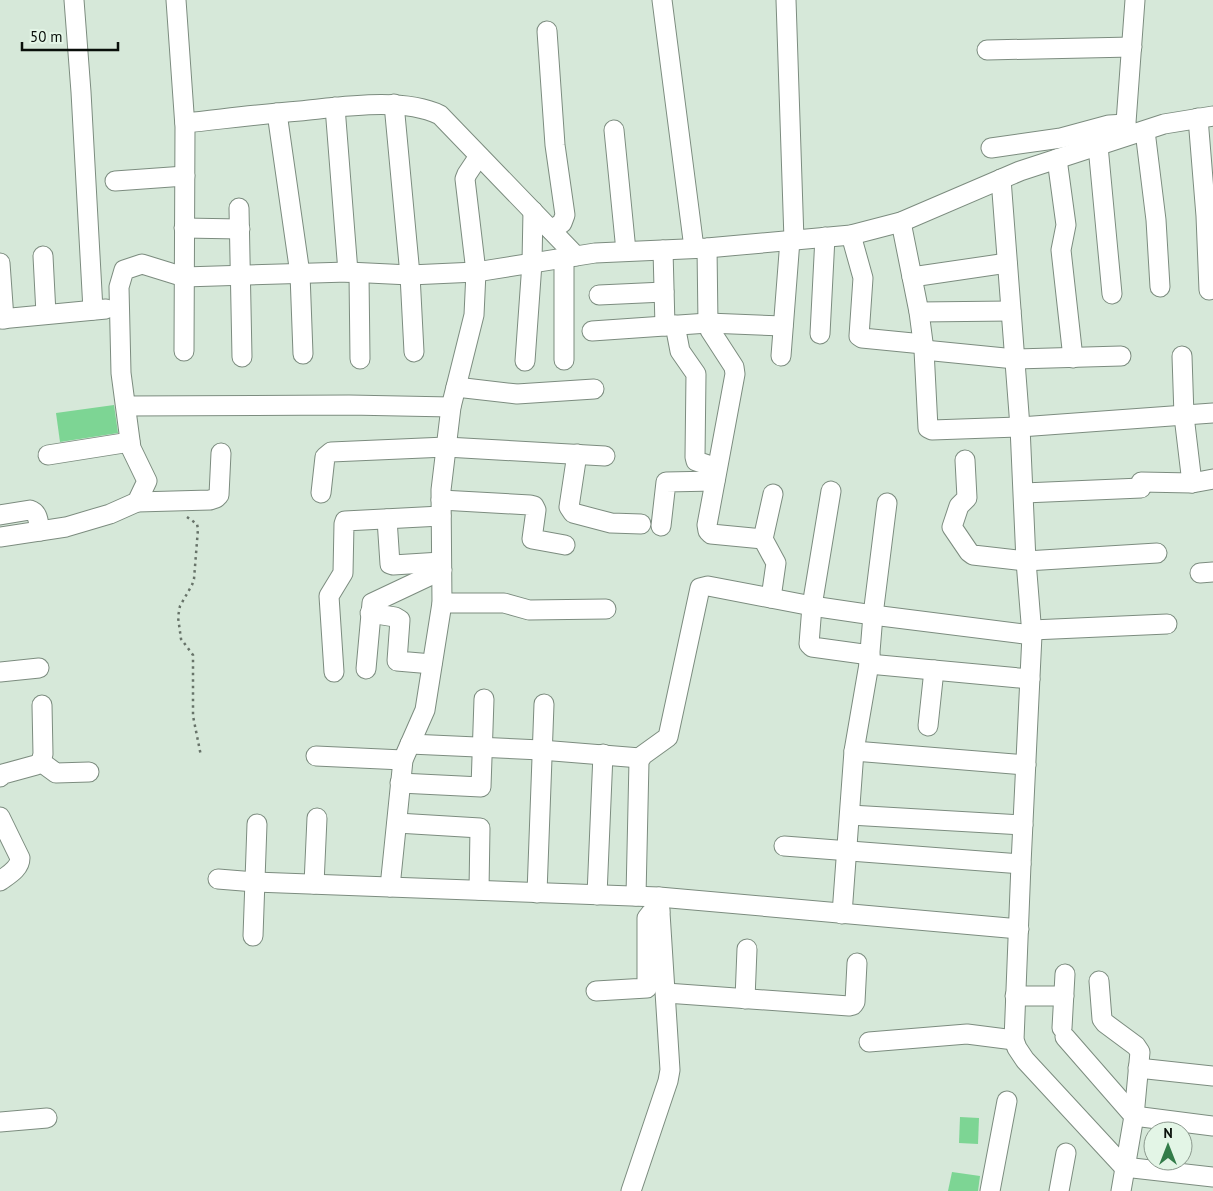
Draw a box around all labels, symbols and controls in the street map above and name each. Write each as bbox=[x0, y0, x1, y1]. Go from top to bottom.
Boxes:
scale bar bbox=[22, 20, 119, 52]
text: 50 m bbox=[30, 27, 63, 46]
north arrow bbox=[1143, 1121, 1193, 1171]
text: N bbox=[1163, 1124, 1173, 1142]

